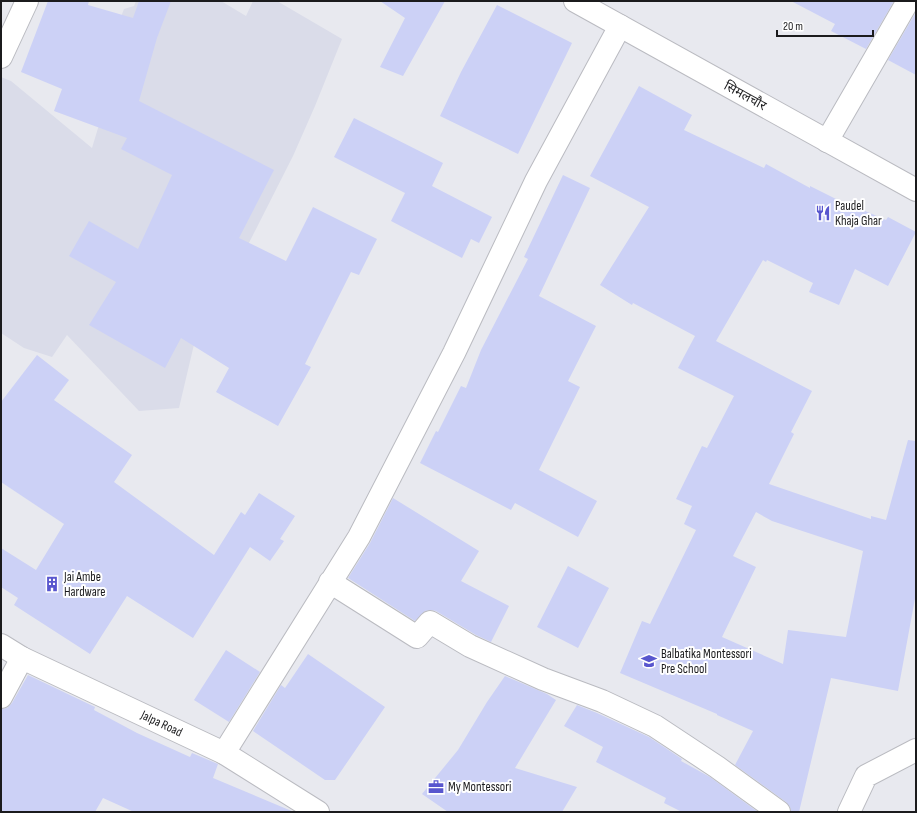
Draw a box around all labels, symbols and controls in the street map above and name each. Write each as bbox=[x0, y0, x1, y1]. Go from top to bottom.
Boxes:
scale bar bbox=[777, 12, 873, 38]
text: 20 m bbox=[783, 19, 803, 34]
street label: सिमलचौर bbox=[721, 78, 769, 114]
place label: Paudel Khaja Ghar bbox=[835, 198, 882, 229]
restaurant icon: Paudel Khaja Ghar bbox=[814, 204, 832, 222]
place label: Jai Ambe Hardware bbox=[63, 569, 105, 600]
building icon: Jai Ambe Hardware bbox=[43, 575, 61, 593]
place label: Balbatika Montessori Pre School bbox=[661, 646, 752, 677]
school or university icon: Balbatika Montessori Pre School bbox=[640, 652, 658, 670]
street label: Jalpa Road bbox=[137, 707, 185, 740]
office icon: My Montessori bbox=[427, 778, 445, 796]
place label: My Montessori bbox=[448, 779, 511, 795]

